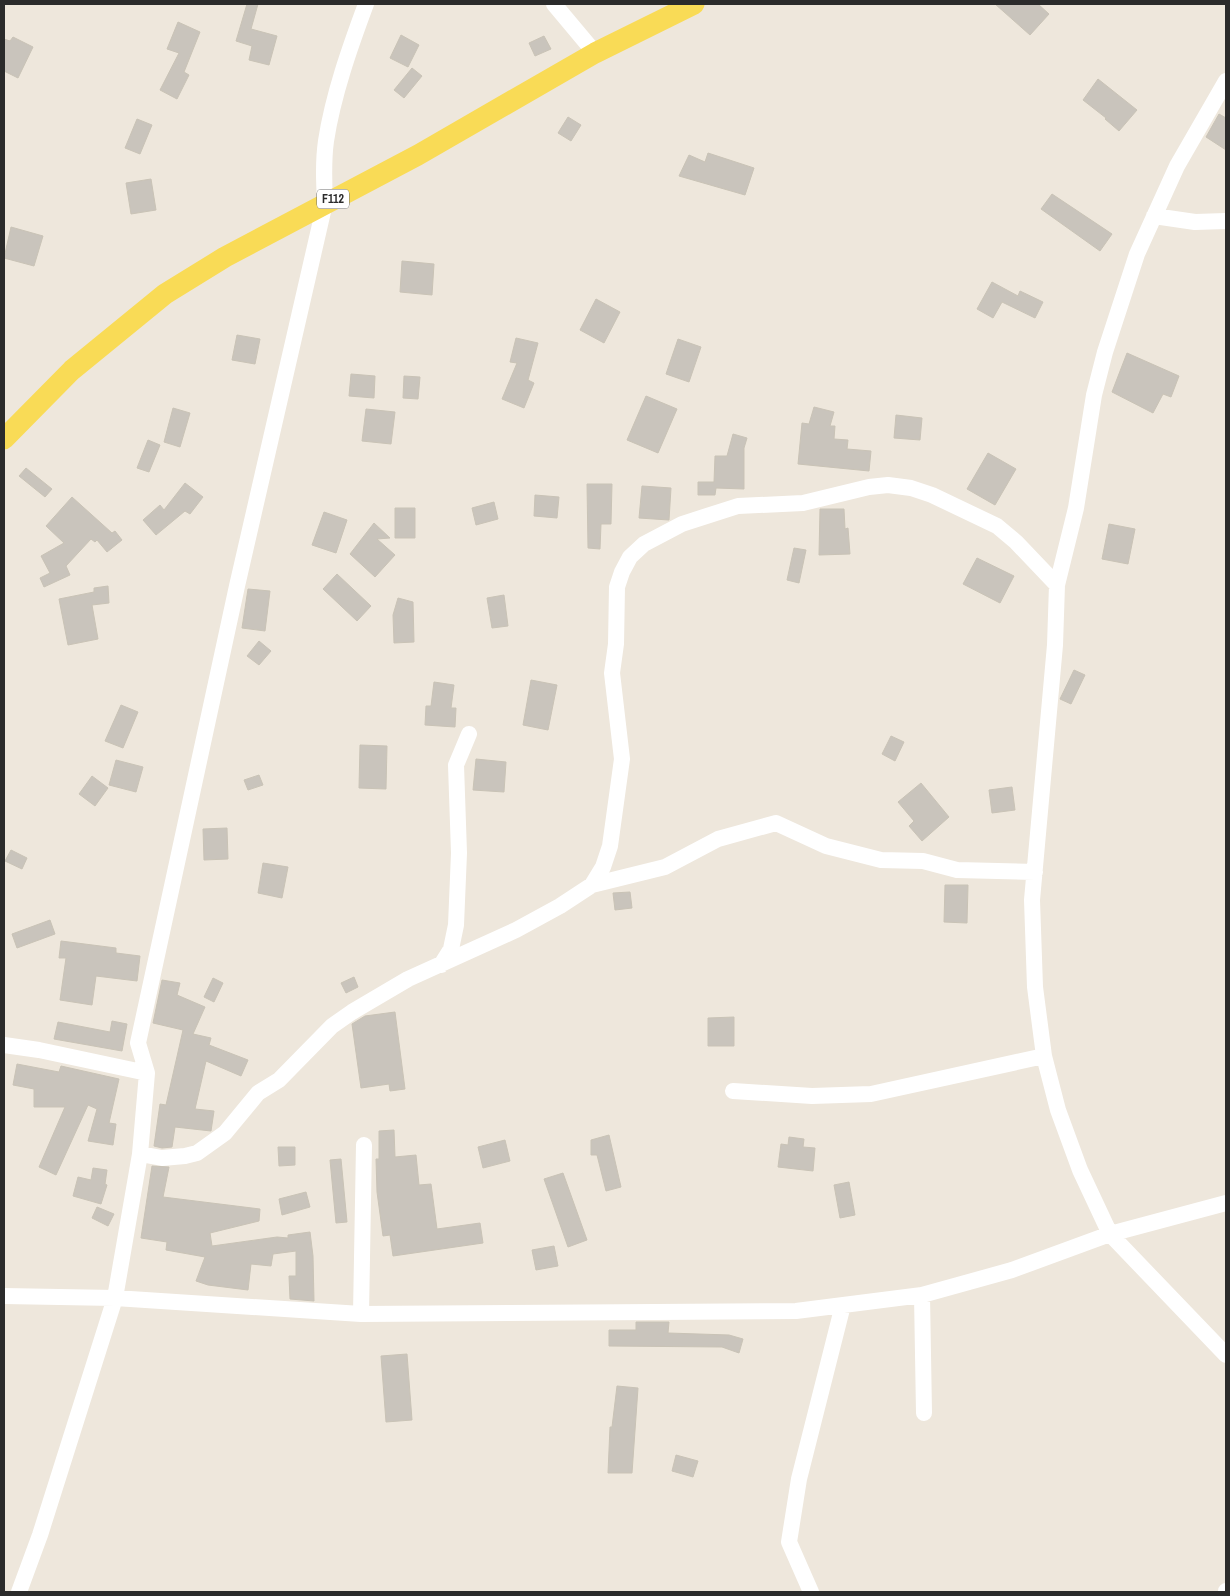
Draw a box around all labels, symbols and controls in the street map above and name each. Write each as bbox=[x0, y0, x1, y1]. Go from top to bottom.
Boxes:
road number: F112 bbox=[317, 190, 349, 208]

